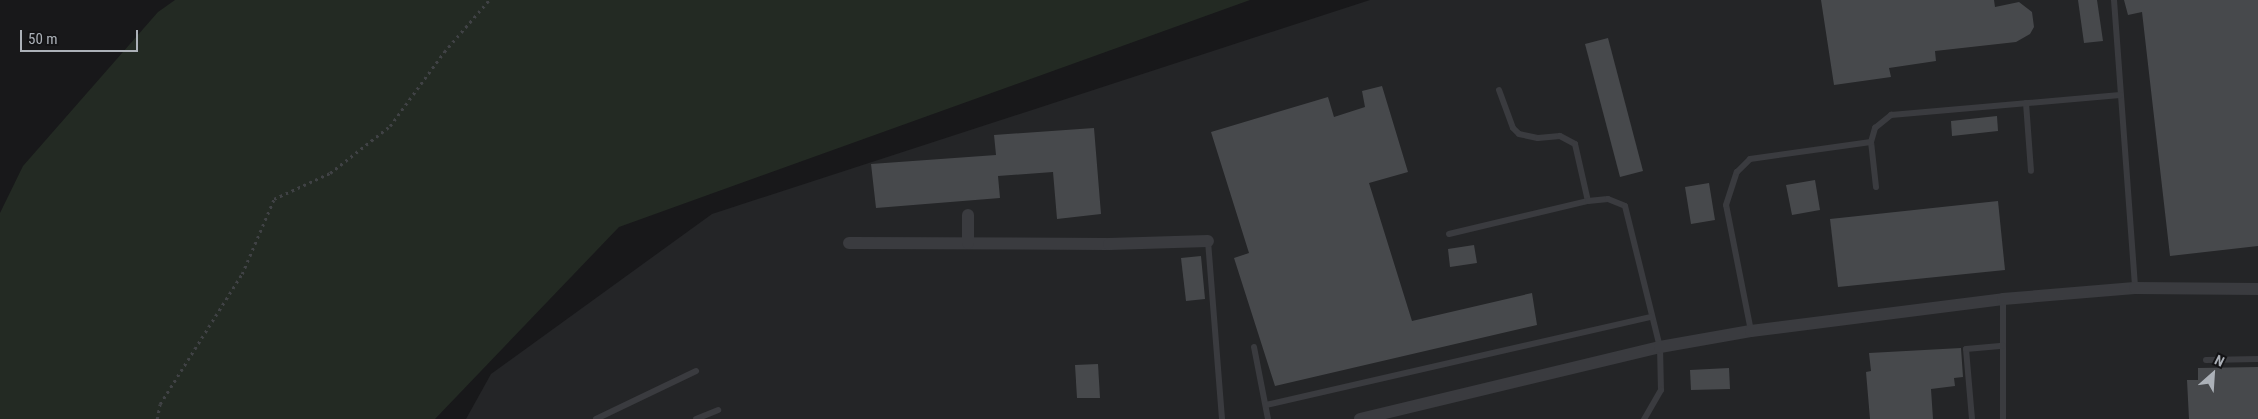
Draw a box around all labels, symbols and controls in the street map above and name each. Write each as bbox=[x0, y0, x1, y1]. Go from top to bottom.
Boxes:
scale bar bbox=[22, 20, 140, 52]
text: 50 m bbox=[28, 30, 58, 48]
north arrow bbox=[2188, 349, 2238, 399]
text: N bbox=[2212, 351, 2227, 370]

